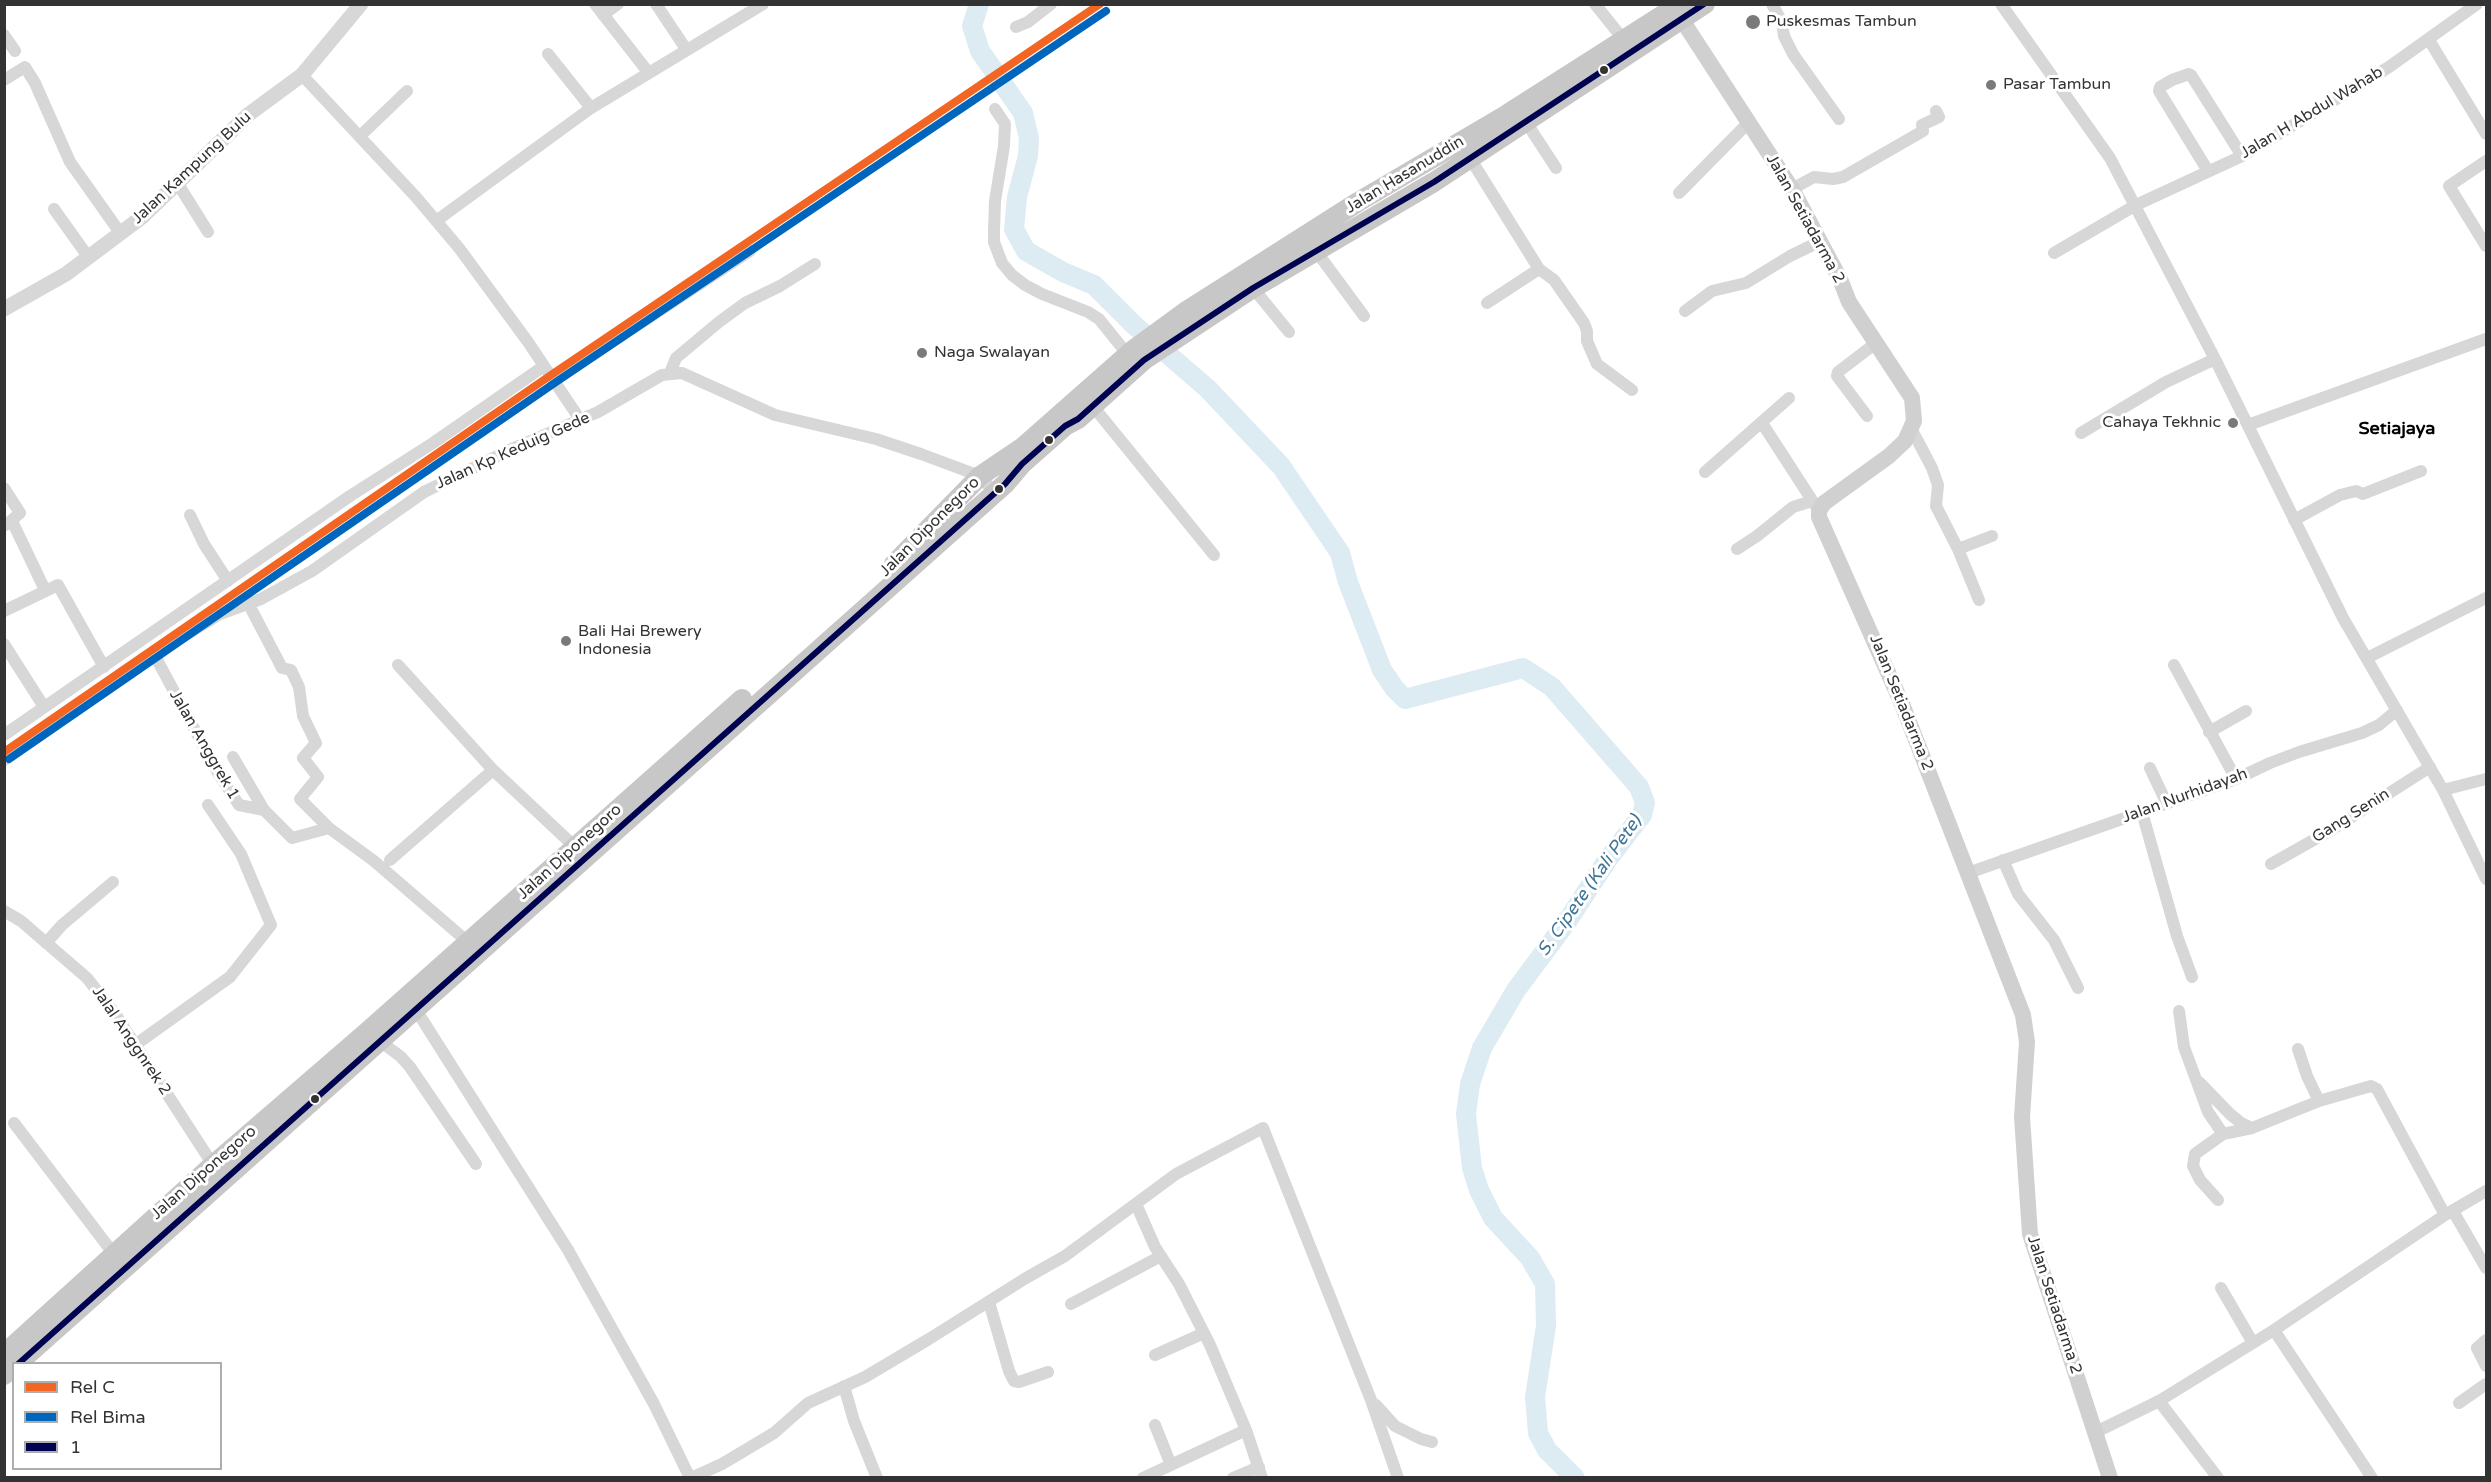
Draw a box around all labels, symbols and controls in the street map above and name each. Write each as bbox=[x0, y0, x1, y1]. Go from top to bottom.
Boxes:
place label: Puskesmas Tambun bbox=[1766, 12, 1917, 32]
marker: Puskesmas Tambun bbox=[1744, 13, 1762, 31]
street label: Jalan H Abdul Wahab bbox=[2237, 63, 2387, 163]
unlabelled marker bbox=[1598, 64, 1610, 76]
place label: Pasar Tambun bbox=[2003, 75, 2111, 95]
marker: Pasar Tambun bbox=[1984, 78, 1998, 92]
street label: Jalan Kampung Bulu bbox=[128, 108, 256, 228]
street label: Jalan Hasanuddin bbox=[1342, 132, 1468, 218]
street label: Jalan Setiadarma 2 bbox=[1762, 151, 1848, 287]
place label: Naga Swalayan bbox=[934, 343, 1050, 363]
marker: Naga Swalayan bbox=[915, 346, 929, 360]
street label: Jalan Kp Keduig Gede bbox=[433, 408, 593, 494]
place label: Cahaya Tekhnic bbox=[2102, 413, 2221, 433]
marker: Cahaya Tekhnic bbox=[2226, 416, 2240, 430]
district label: Setiajaya bbox=[2359, 418, 2435, 440]
unlabelled marker bbox=[1043, 434, 1055, 446]
street label: Jalan Diponegoro bbox=[876, 473, 984, 581]
unlabelled marker bbox=[993, 483, 1005, 495]
place label: Bali Hai Brewery Indonesia bbox=[578, 622, 702, 660]
street label: Jalan Setiadarma 2 bbox=[1865, 632, 1937, 774]
marker: Bali Hai Brewery Indonesia bbox=[559, 634, 573, 648]
street label: Jalan Anggrek 1 bbox=[165, 687, 243, 803]
street label: Jalan Nurhidayah bbox=[2120, 764, 2250, 828]
street label: Gang Senin bbox=[2309, 785, 2393, 847]
street label: Jalan Diponegoro bbox=[514, 800, 626, 904]
water label: S. Cipete (Kali Pete) bbox=[1533, 812, 1647, 960]
street label: Jalal Anggnrek 2 bbox=[88, 983, 174, 1099]
unlabelled marker bbox=[309, 1093, 321, 1105]
street label: Jalan Diponegoro bbox=[147, 1122, 261, 1224]
street label: Jalan Setiadarma 2 bbox=[2023, 1233, 2085, 1377]
legend bbox=[12, 1362, 222, 1470]
text: Rel C bbox=[70, 1376, 115, 1398]
text: Rel Bima bbox=[70, 1406, 146, 1428]
text: 1 bbox=[70, 1436, 81, 1458]

